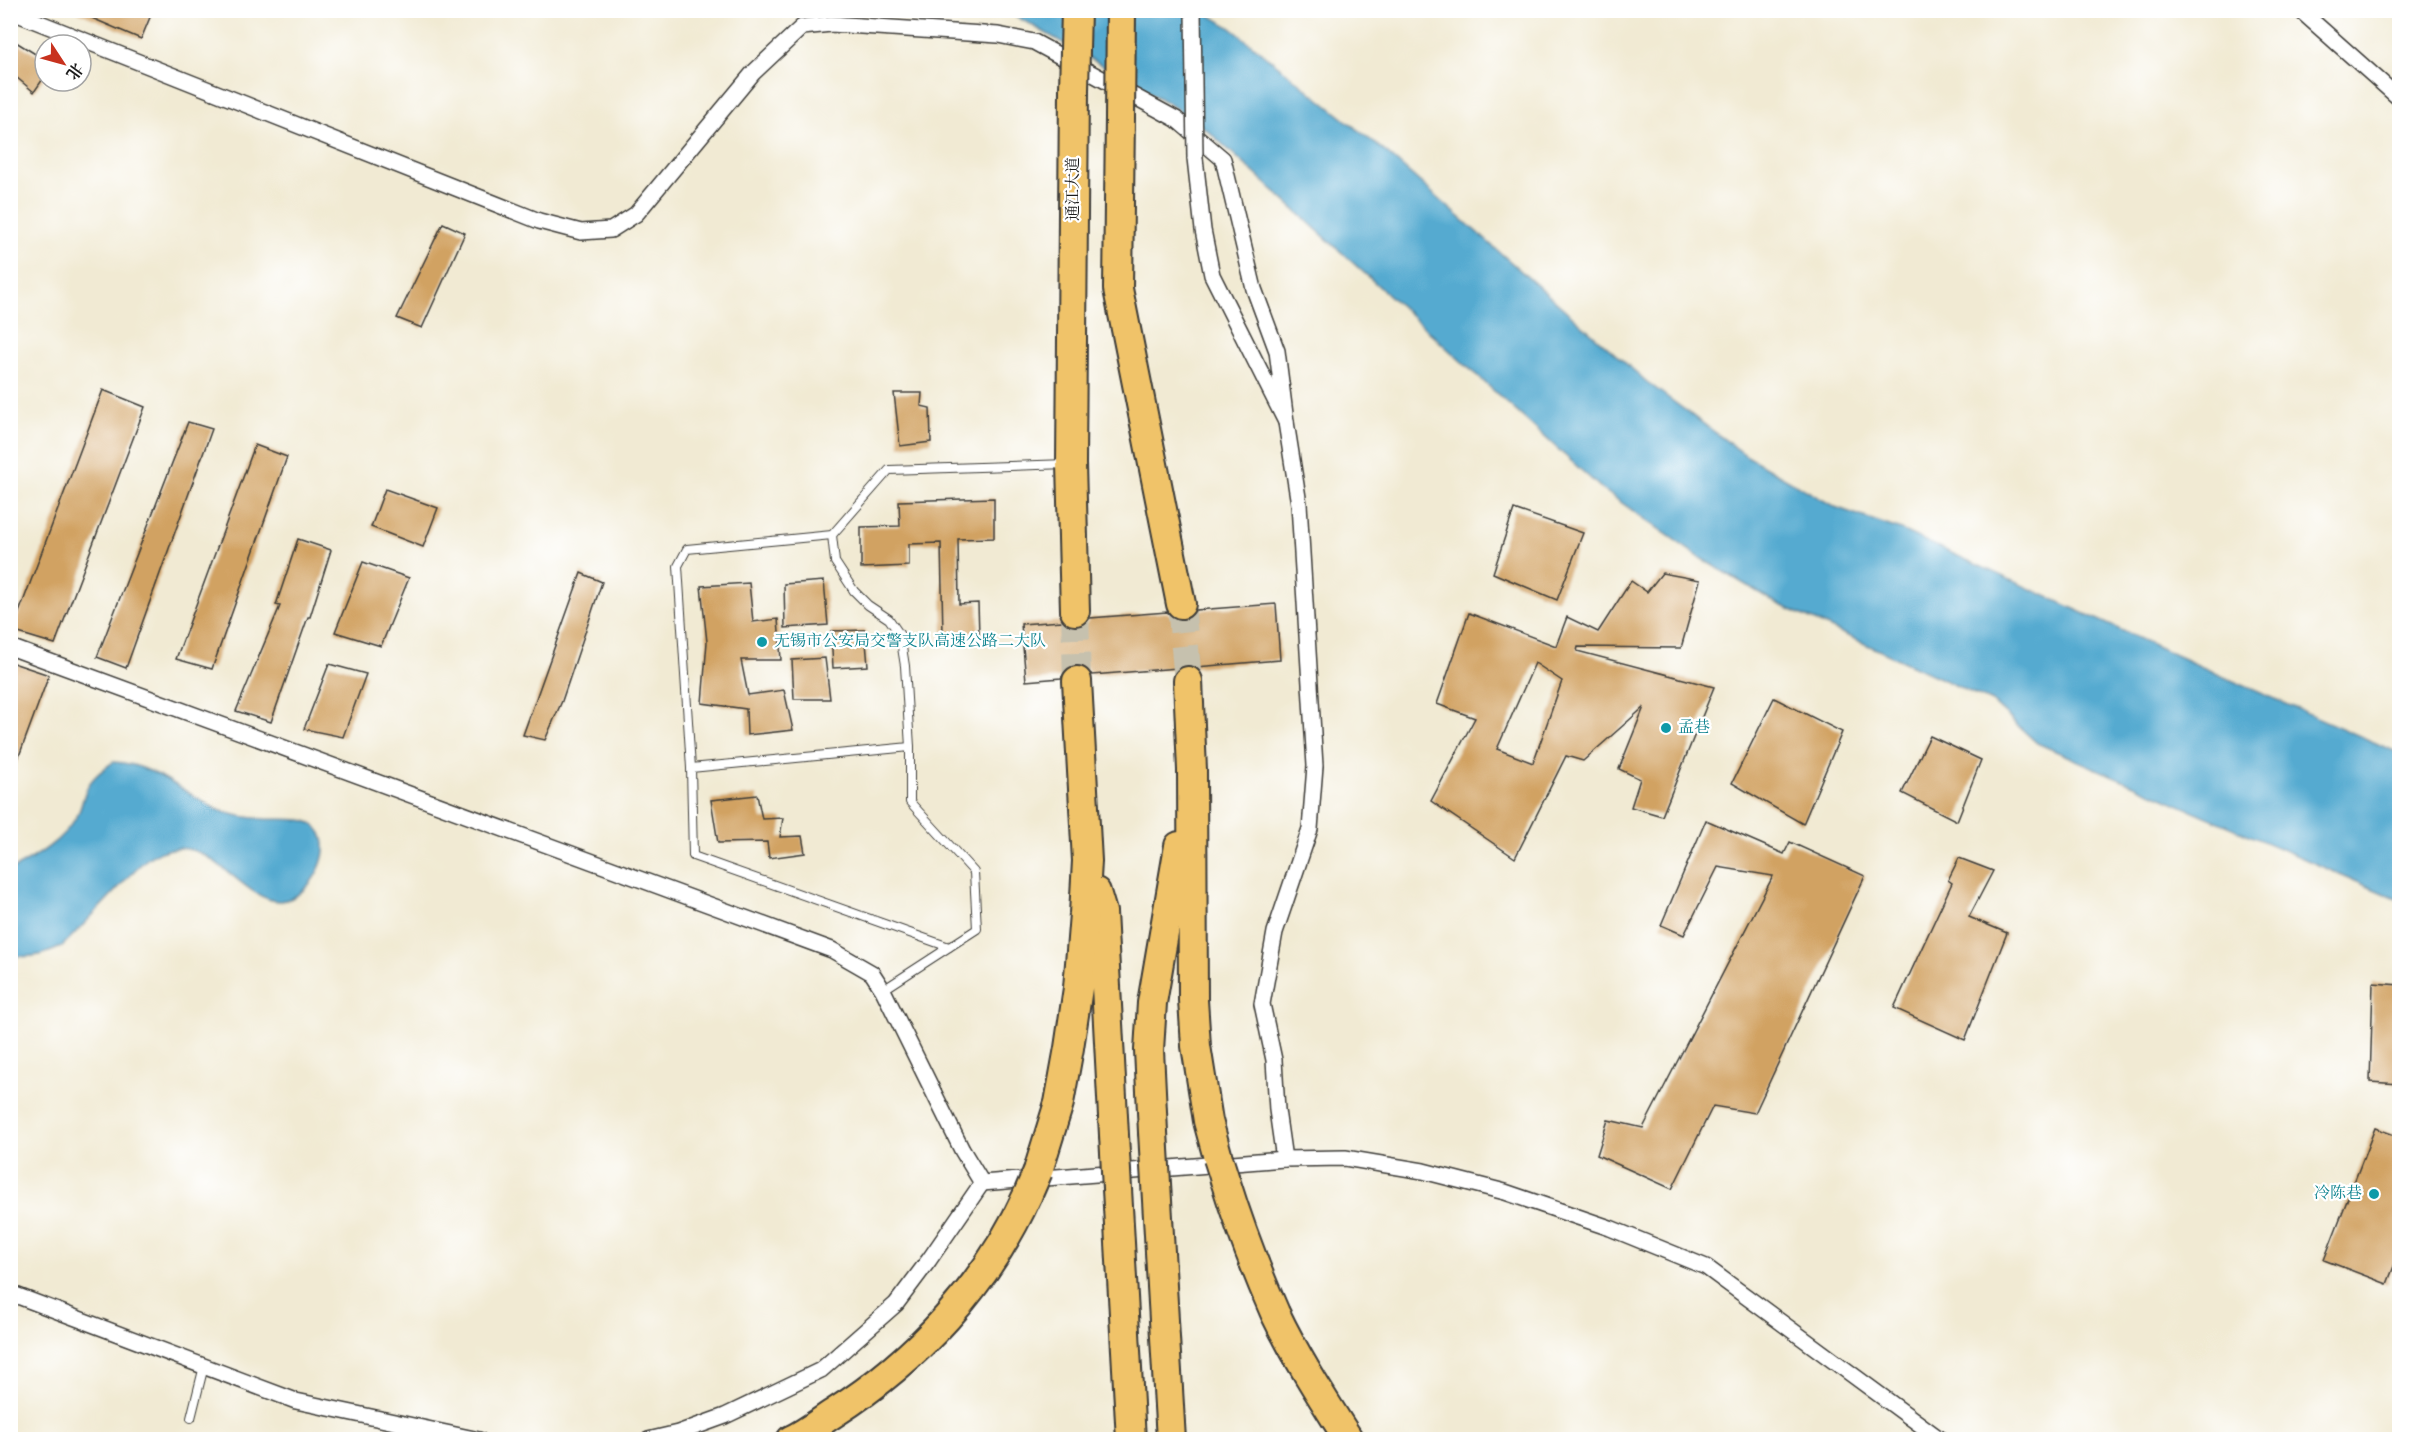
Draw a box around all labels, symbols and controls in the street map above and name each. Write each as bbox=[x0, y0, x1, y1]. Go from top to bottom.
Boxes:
north arrow bbox=[33, 33, 93, 93]
text: 北 bbox=[62, 59, 86, 83]
street label: 通江大道 bbox=[1064, 157, 1082, 221]
place label: 无锡市公安局交警支队高速公路二大队 bbox=[774, 632, 1046, 650]
marker: 无锡市公安局交警支队高速公路二大队 bbox=[755, 635, 769, 649]
place label: 孟巷 bbox=[1678, 718, 1710, 736]
marker: 孟巷 bbox=[1659, 721, 1673, 735]
place label: 冷陈巷 bbox=[2314, 1184, 2362, 1202]
marker: 冷陈巷 bbox=[2367, 1187, 2381, 1201]

